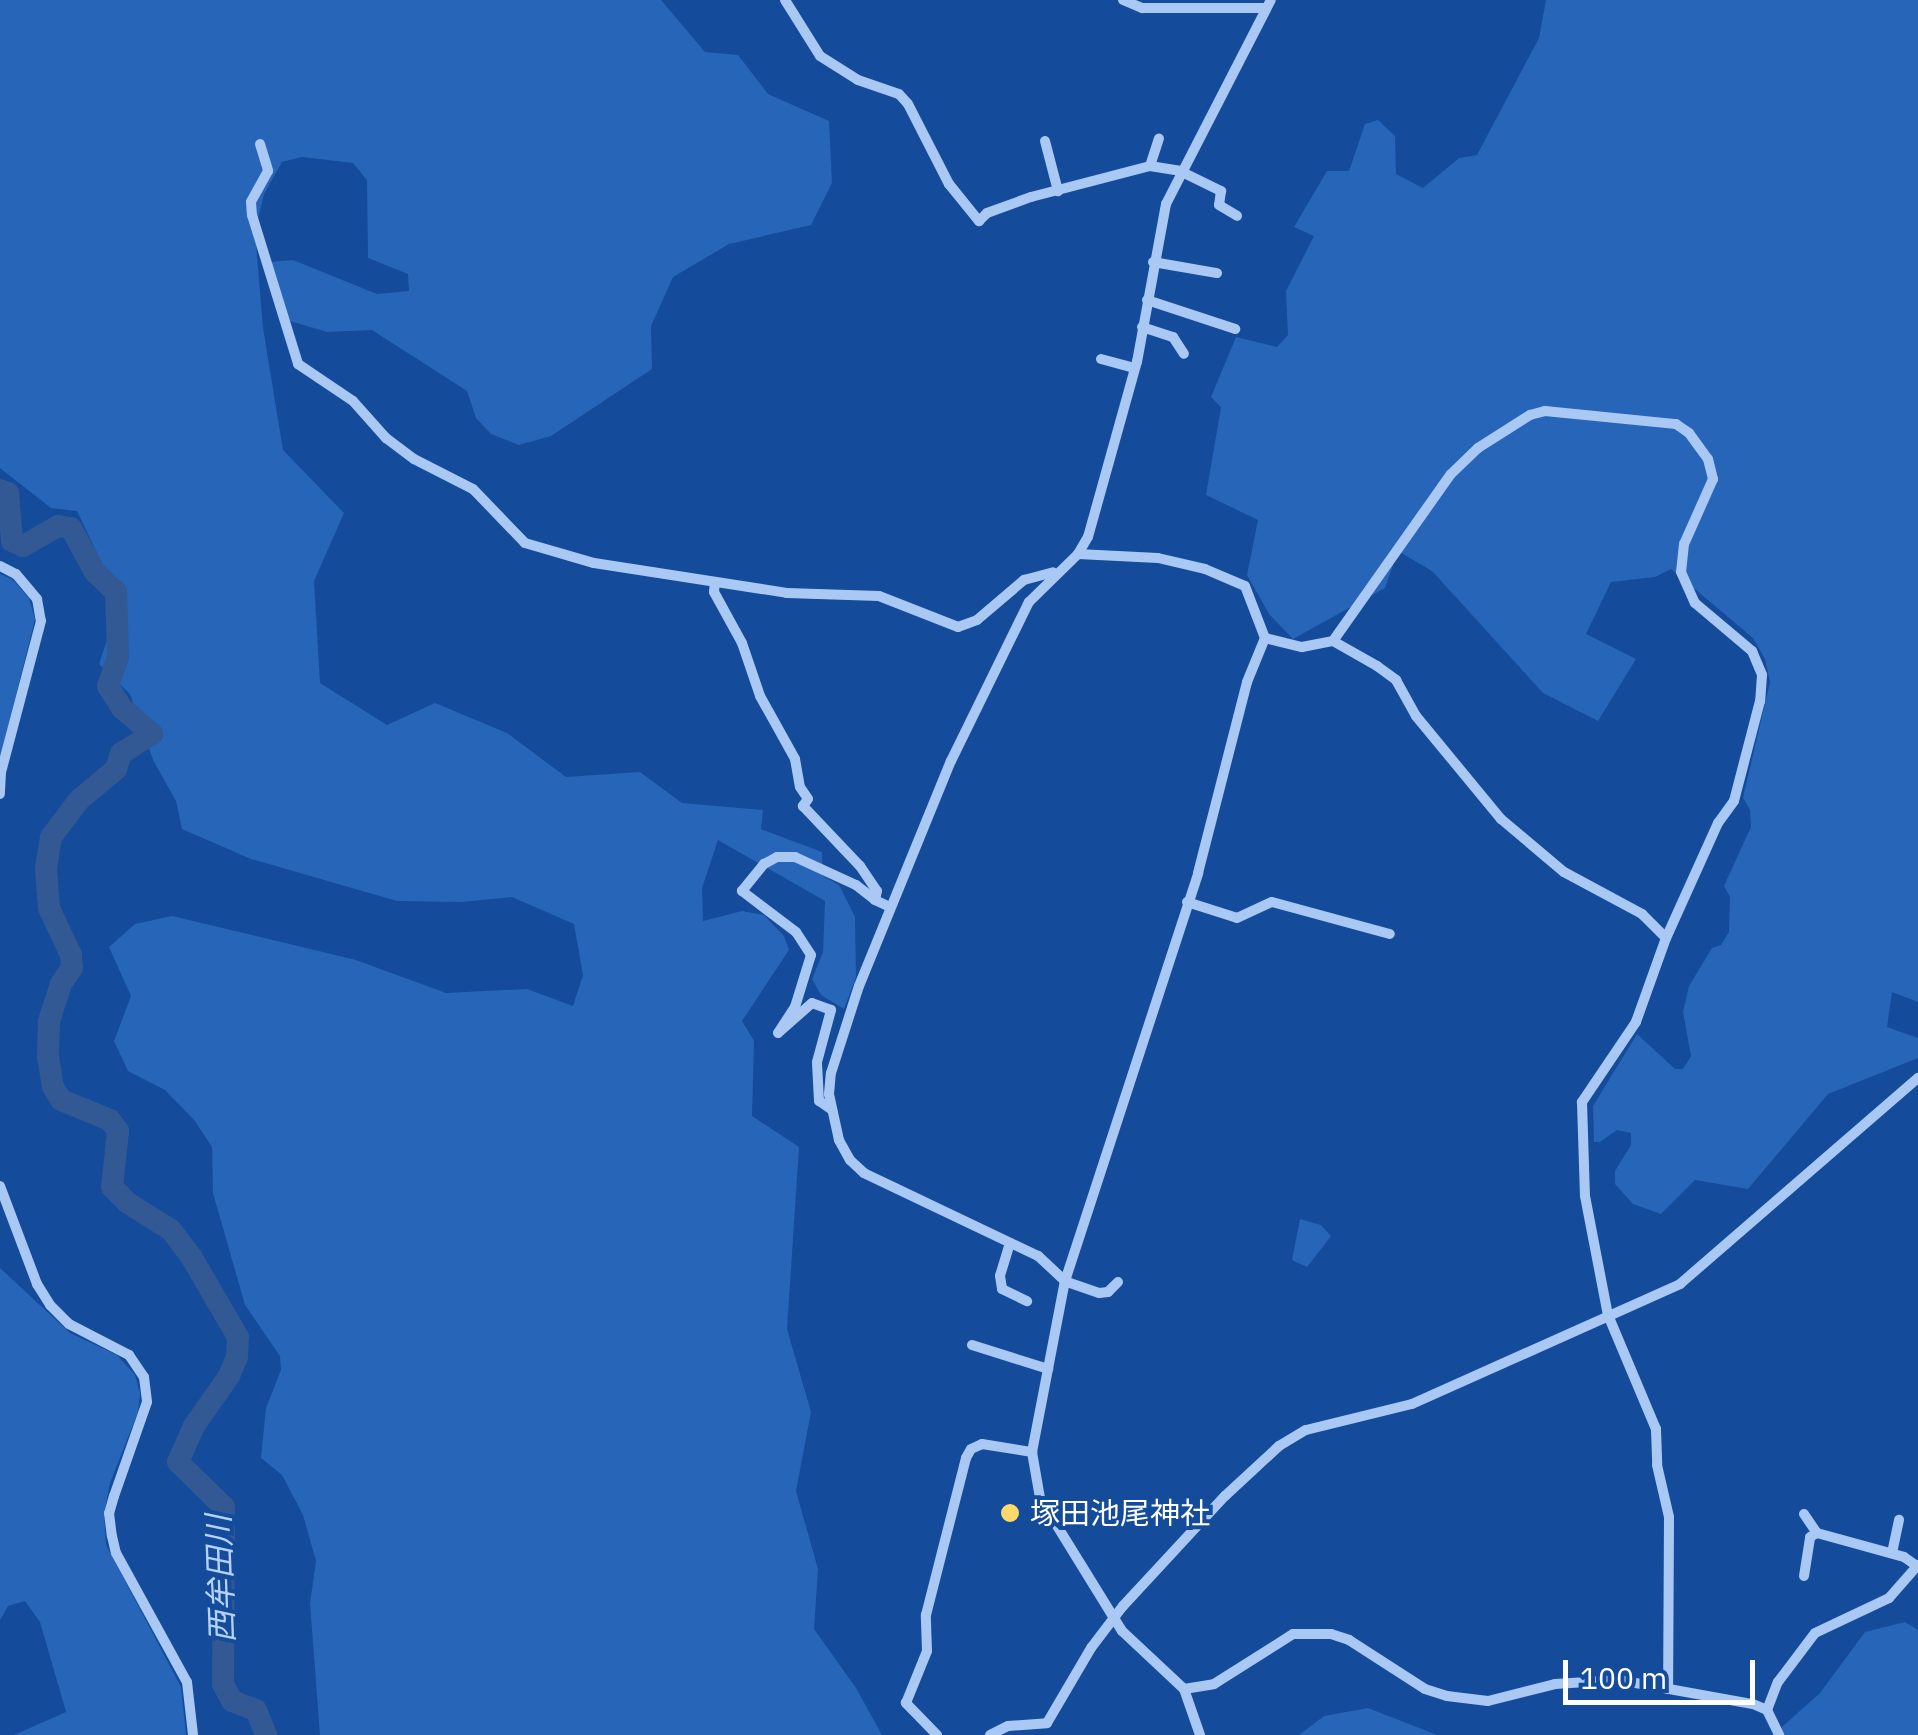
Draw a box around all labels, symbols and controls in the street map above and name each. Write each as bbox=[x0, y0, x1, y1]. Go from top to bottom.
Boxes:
place label: 塚田池尾神社 bbox=[1030, 1495, 1210, 1531]
marker: 塚田池尾神社 bbox=[999, 1502, 1021, 1524]
water label: 西牟田川 bbox=[199, 1514, 241, 1644]
scale bar bbox=[1568, 1640, 1760, 1702]
text: 100 m bbox=[1580, 1658, 1667, 1697]

